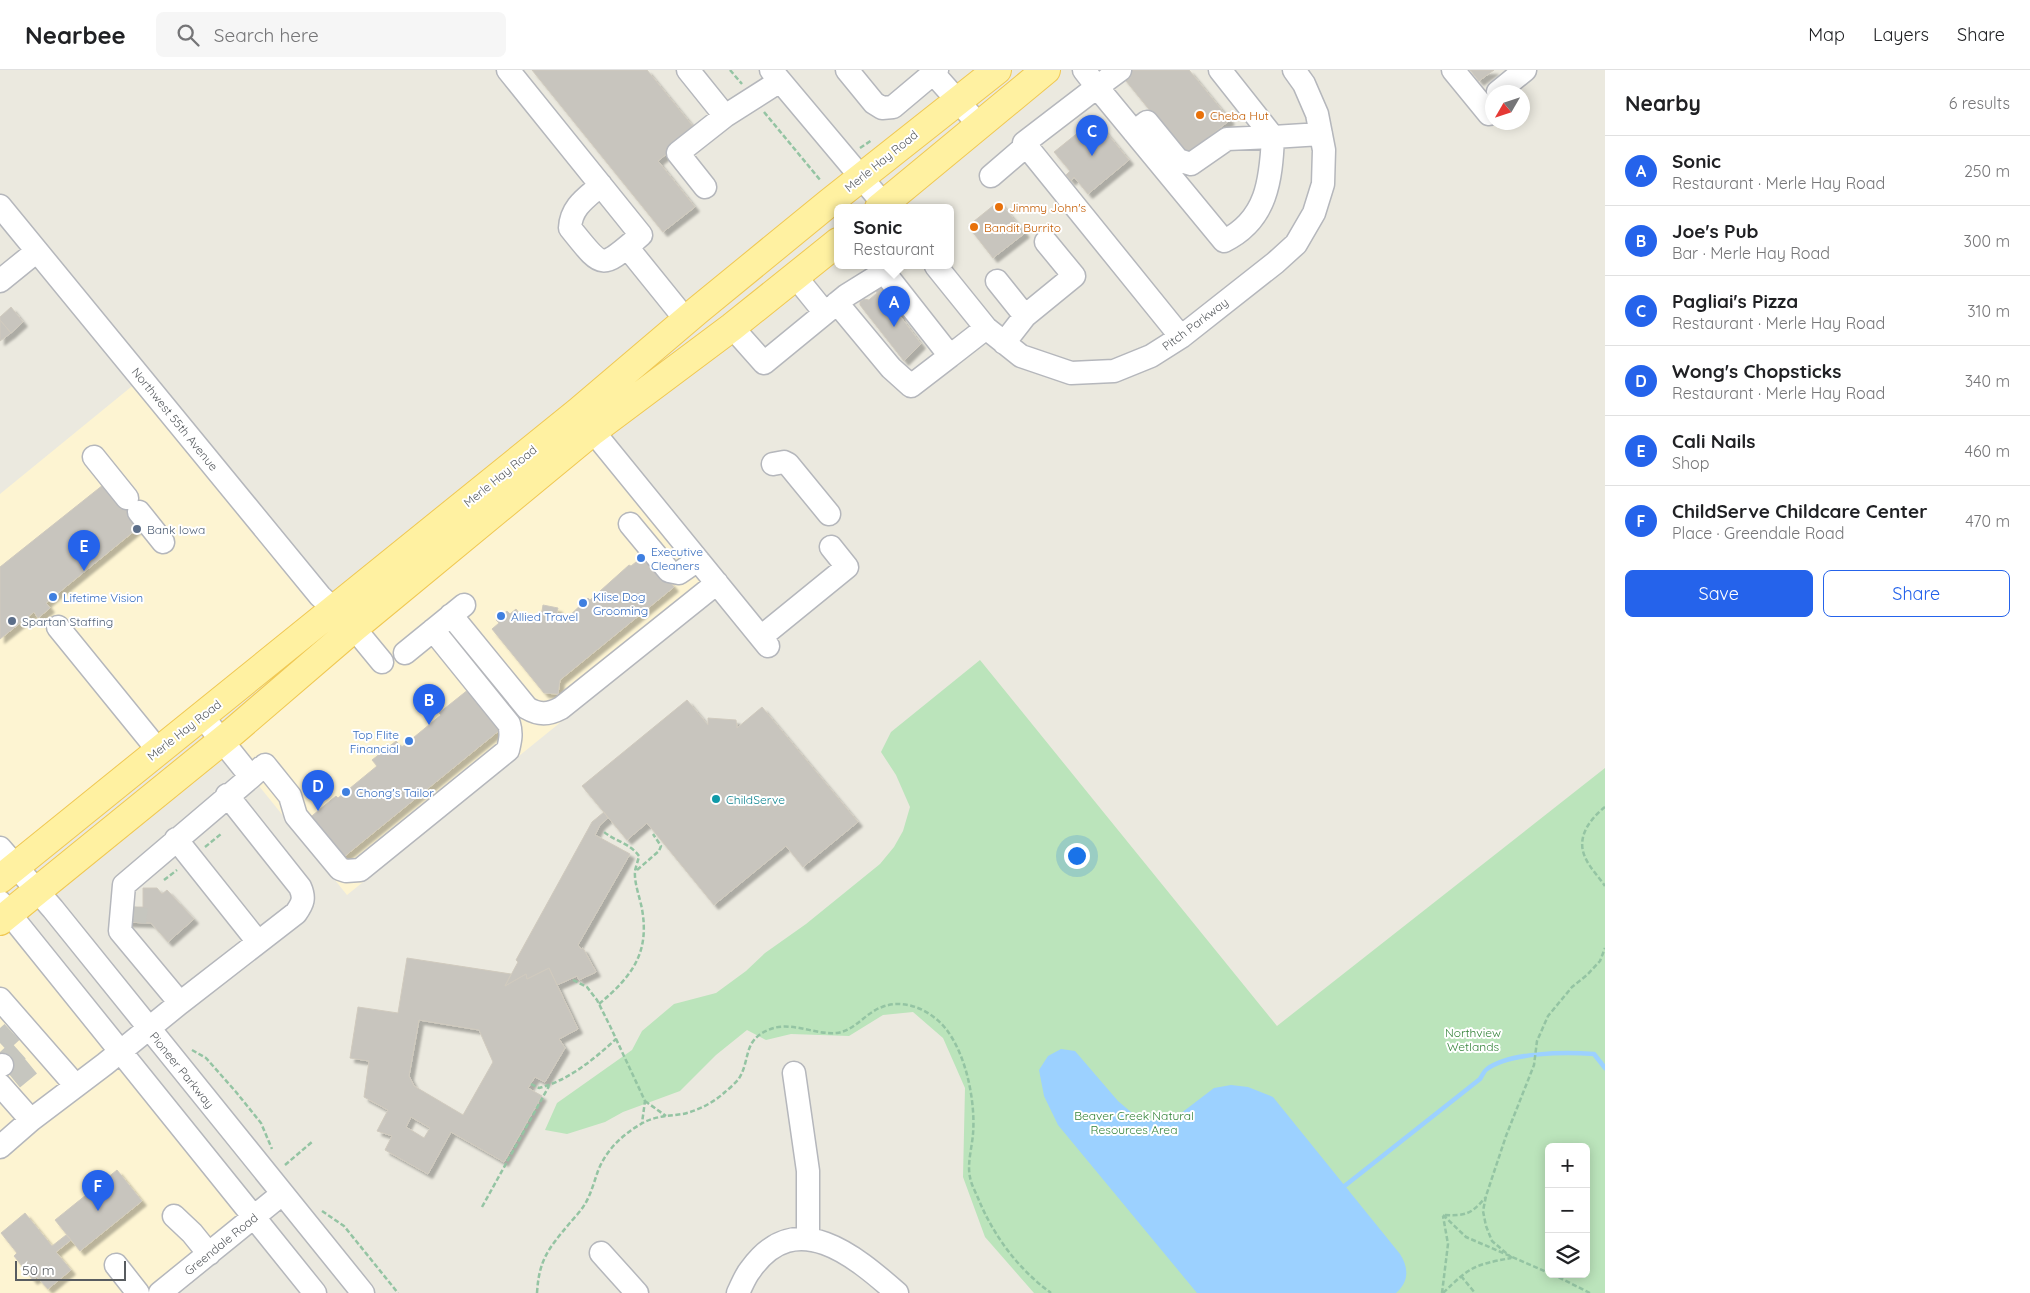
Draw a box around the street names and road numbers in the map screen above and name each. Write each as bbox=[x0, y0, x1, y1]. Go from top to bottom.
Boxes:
street label: Merle Hay Road bbox=[841, 127, 921, 195]
street label: Pitch Parkway bbox=[1159, 294, 1231, 354]
street label: Northwest 55th Avenue bbox=[129, 364, 221, 474]
street label: Merle Hay Road bbox=[460, 442, 540, 510]
street label: Merle Hay Road bbox=[144, 696, 224, 764]
street label: Pioneer Parkway bbox=[147, 1029, 217, 1111]
street label: Greendale Road bbox=[181, 1210, 261, 1278]

